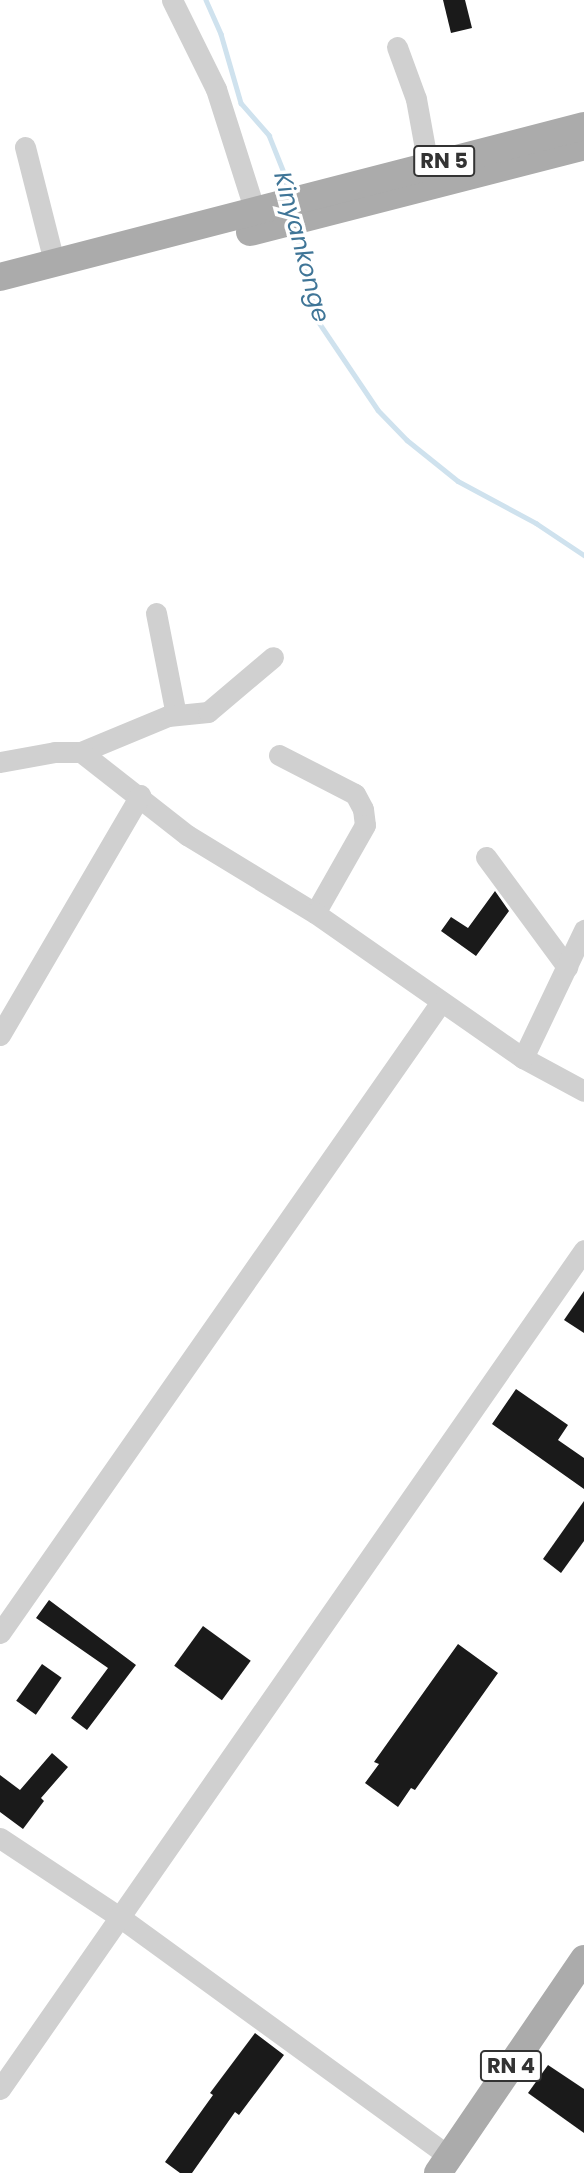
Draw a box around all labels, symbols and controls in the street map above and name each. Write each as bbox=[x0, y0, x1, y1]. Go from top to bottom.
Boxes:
road number: RN 5 bbox=[412, 144, 476, 178]
water label: Kinyankonge bbox=[268, 168, 336, 326]
road number: RN 4 bbox=[480, 2048, 542, 2084]

